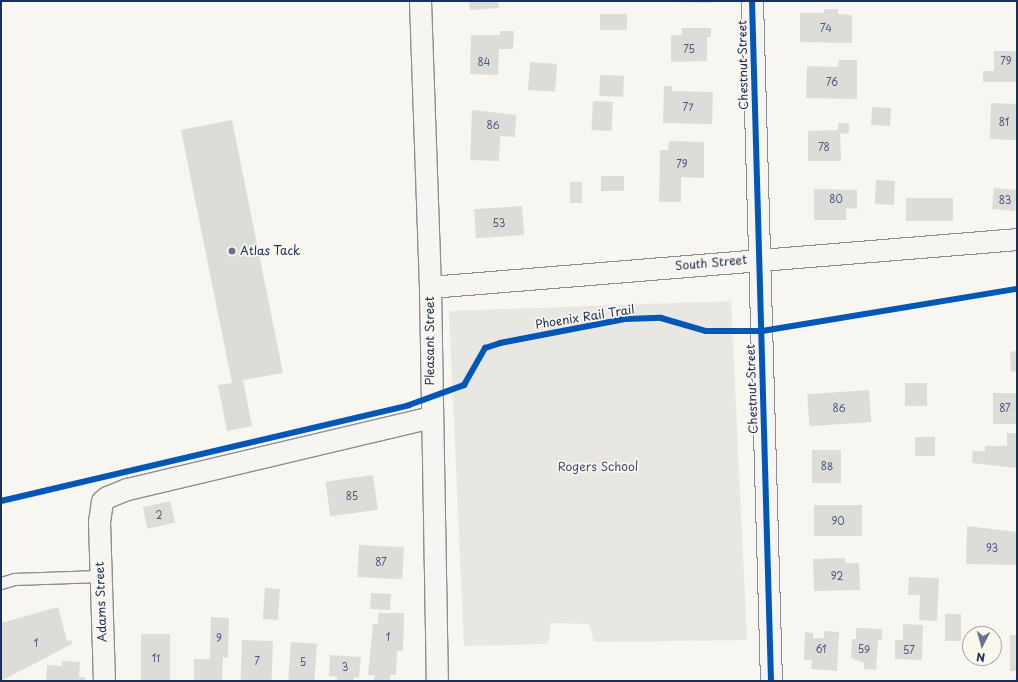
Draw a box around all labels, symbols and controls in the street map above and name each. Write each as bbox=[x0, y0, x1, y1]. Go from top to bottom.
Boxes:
street label: Chestnut Street bbox=[735, 20, 751, 110]
house number: 74 bbox=[820, 22, 832, 34]
house number: 75 bbox=[683, 43, 695, 55]
house number: 79 bbox=[1000, 55, 1012, 67]
house number: 84 bbox=[478, 56, 490, 68]
house number: 76 bbox=[826, 76, 838, 88]
house number: 77 bbox=[682, 101, 694, 113]
house number: 81 bbox=[999, 116, 1009, 128]
house number: 86 bbox=[487, 119, 499, 131]
house number: 78 bbox=[818, 141, 830, 153]
house number: 79 bbox=[676, 158, 688, 170]
house number: 80 bbox=[829, 193, 843, 205]
house number: 83 bbox=[999, 194, 1011, 206]
house number: 53 bbox=[493, 217, 505, 229]
place label: Atlas Tack bbox=[240, 244, 301, 258]
marker: Atlas Tack bbox=[227, 246, 237, 256]
street label: South Street bbox=[674, 253, 748, 273]
street label: Pleasant Street bbox=[423, 296, 437, 386]
street label: Phoenix Rail Trail bbox=[534, 302, 636, 332]
street label: Chestnut Street bbox=[743, 343, 761, 435]
house number: 86 bbox=[833, 402, 845, 414]
house number: 87 bbox=[999, 402, 1011, 414]
park label: Rogers School bbox=[558, 460, 638, 474]
house number: 88 bbox=[821, 460, 833, 472]
house number: 85 bbox=[346, 490, 358, 502]
house number: 2 bbox=[155, 509, 163, 521]
house number: 90 bbox=[831, 515, 845, 527]
house number: 93 bbox=[986, 542, 998, 554]
house number: 87 bbox=[375, 556, 387, 568]
street label: Adams Street bbox=[92, 562, 110, 642]
house number: 92 bbox=[831, 570, 843, 582]
north arrow bbox=[962, 626, 1002, 666]
house number: 1 bbox=[386, 631, 390, 643]
house number: 9 bbox=[216, 632, 222, 644]
house number: 1 bbox=[34, 637, 38, 649]
house number: 61 bbox=[815, 643, 827, 655]
house number: 59 bbox=[858, 643, 870, 655]
house number: 57 bbox=[903, 644, 915, 656]
text: N bbox=[976, 649, 986, 666]
house number: 11 bbox=[152, 652, 160, 664]
house number: 7 bbox=[254, 655, 260, 667]
house number: 5 bbox=[300, 656, 306, 668]
house number: 3 bbox=[342, 661, 348, 673]

